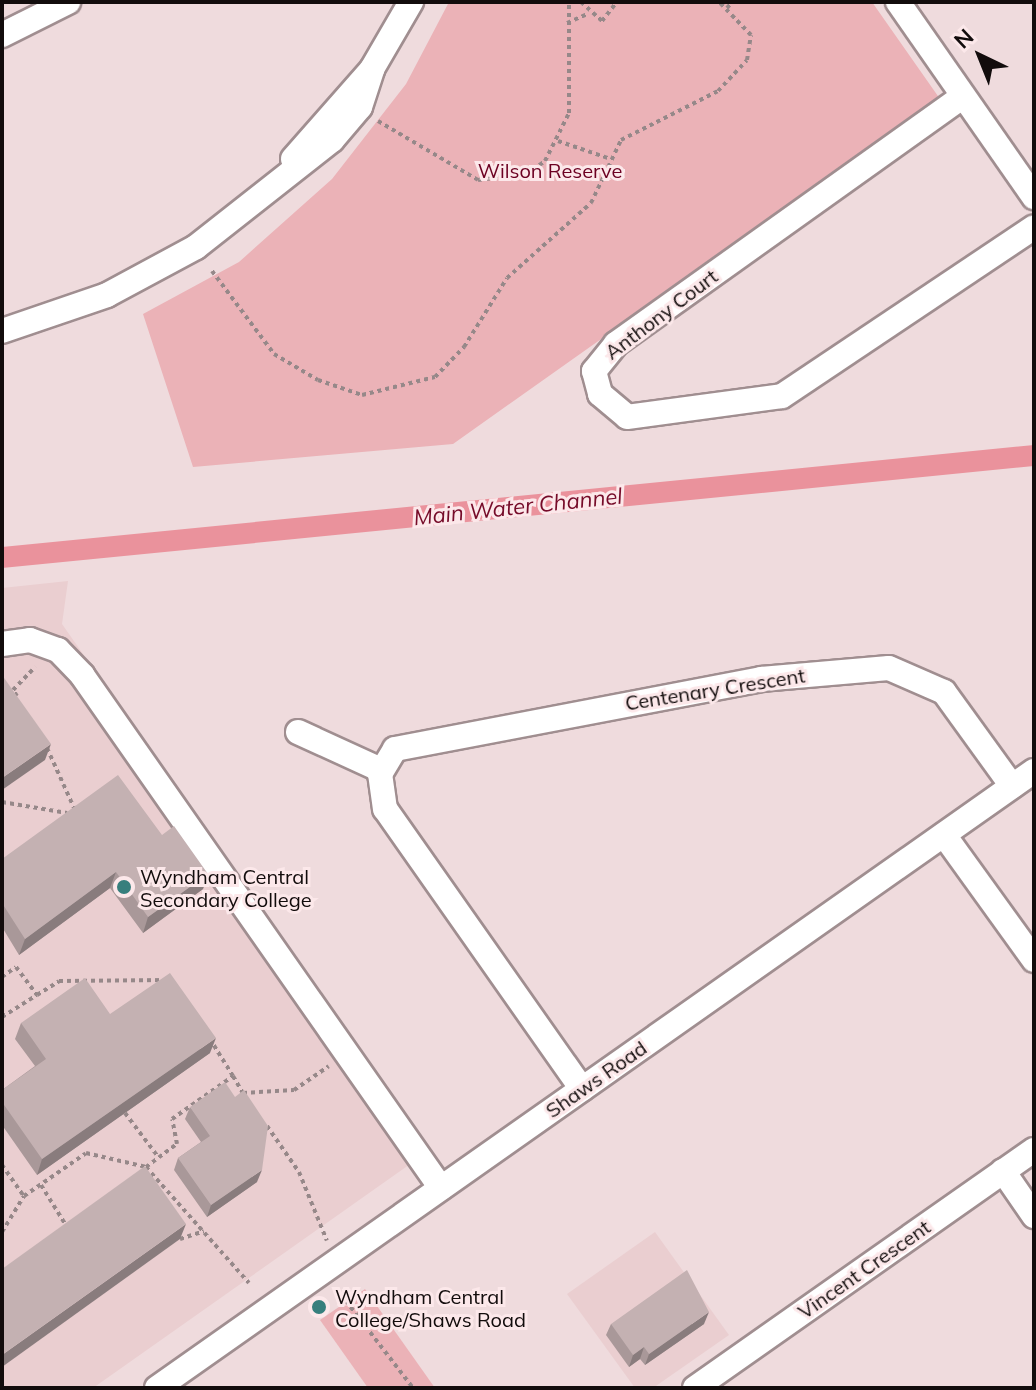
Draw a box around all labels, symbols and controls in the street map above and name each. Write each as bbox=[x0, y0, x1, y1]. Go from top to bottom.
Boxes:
north arrow bbox=[940, 16, 1020, 96]
text: N bbox=[948, 23, 979, 54]
park label: Wilson Reserve bbox=[478, 158, 622, 182]
street label: Anthony Court bbox=[600, 264, 722, 364]
water label: Main Water Channel bbox=[412, 483, 624, 531]
street label: Centenary Crescent bbox=[623, 663, 807, 715]
place label: Wyndham Central Secondary College bbox=[140, 864, 312, 911]
marker: Wyndham Central Secondary College bbox=[115, 878, 133, 896]
street label: Shaws Road bbox=[541, 1035, 651, 1123]
street label: Vincent Crescent bbox=[793, 1214, 935, 1324]
place label: Wyndham Central College/Shaws Road bbox=[335, 1284, 526, 1331]
marker: Wyndham Central College/Shaws Road bbox=[310, 1298, 328, 1316]

